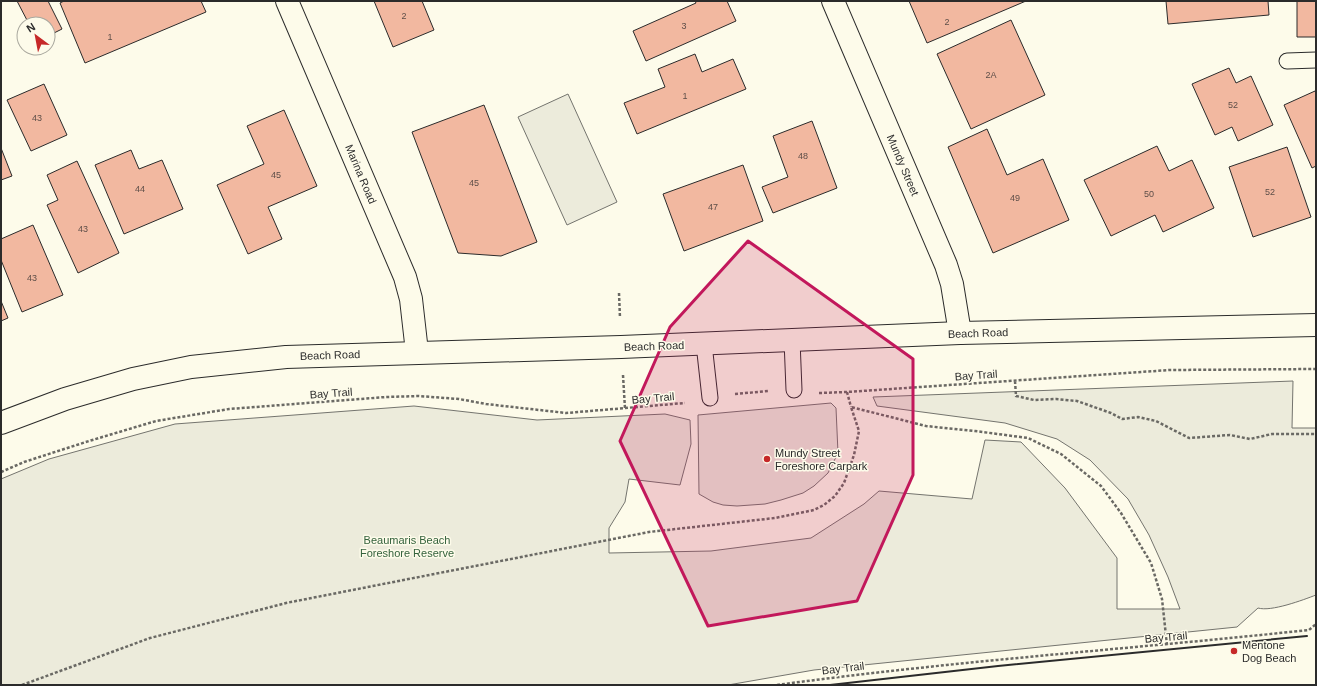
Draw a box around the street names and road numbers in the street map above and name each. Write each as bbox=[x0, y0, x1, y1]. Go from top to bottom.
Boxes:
street label: Mundy Street bbox=[885, 133, 921, 197]
street label: Marina Road bbox=[343, 143, 379, 205]
street label: Beach Road bbox=[948, 326, 1008, 340]
street label: Beach Road bbox=[624, 339, 684, 353]
street label: Beach Road bbox=[300, 348, 360, 362]
street label: Bay Trail bbox=[954, 368, 998, 382]
street label: Bay Trail bbox=[309, 386, 353, 400]
street label: Bay Trail bbox=[631, 390, 675, 406]
street label: Bay Trail bbox=[1144, 629, 1188, 645]
street label: Bay Trail bbox=[821, 659, 865, 677]

